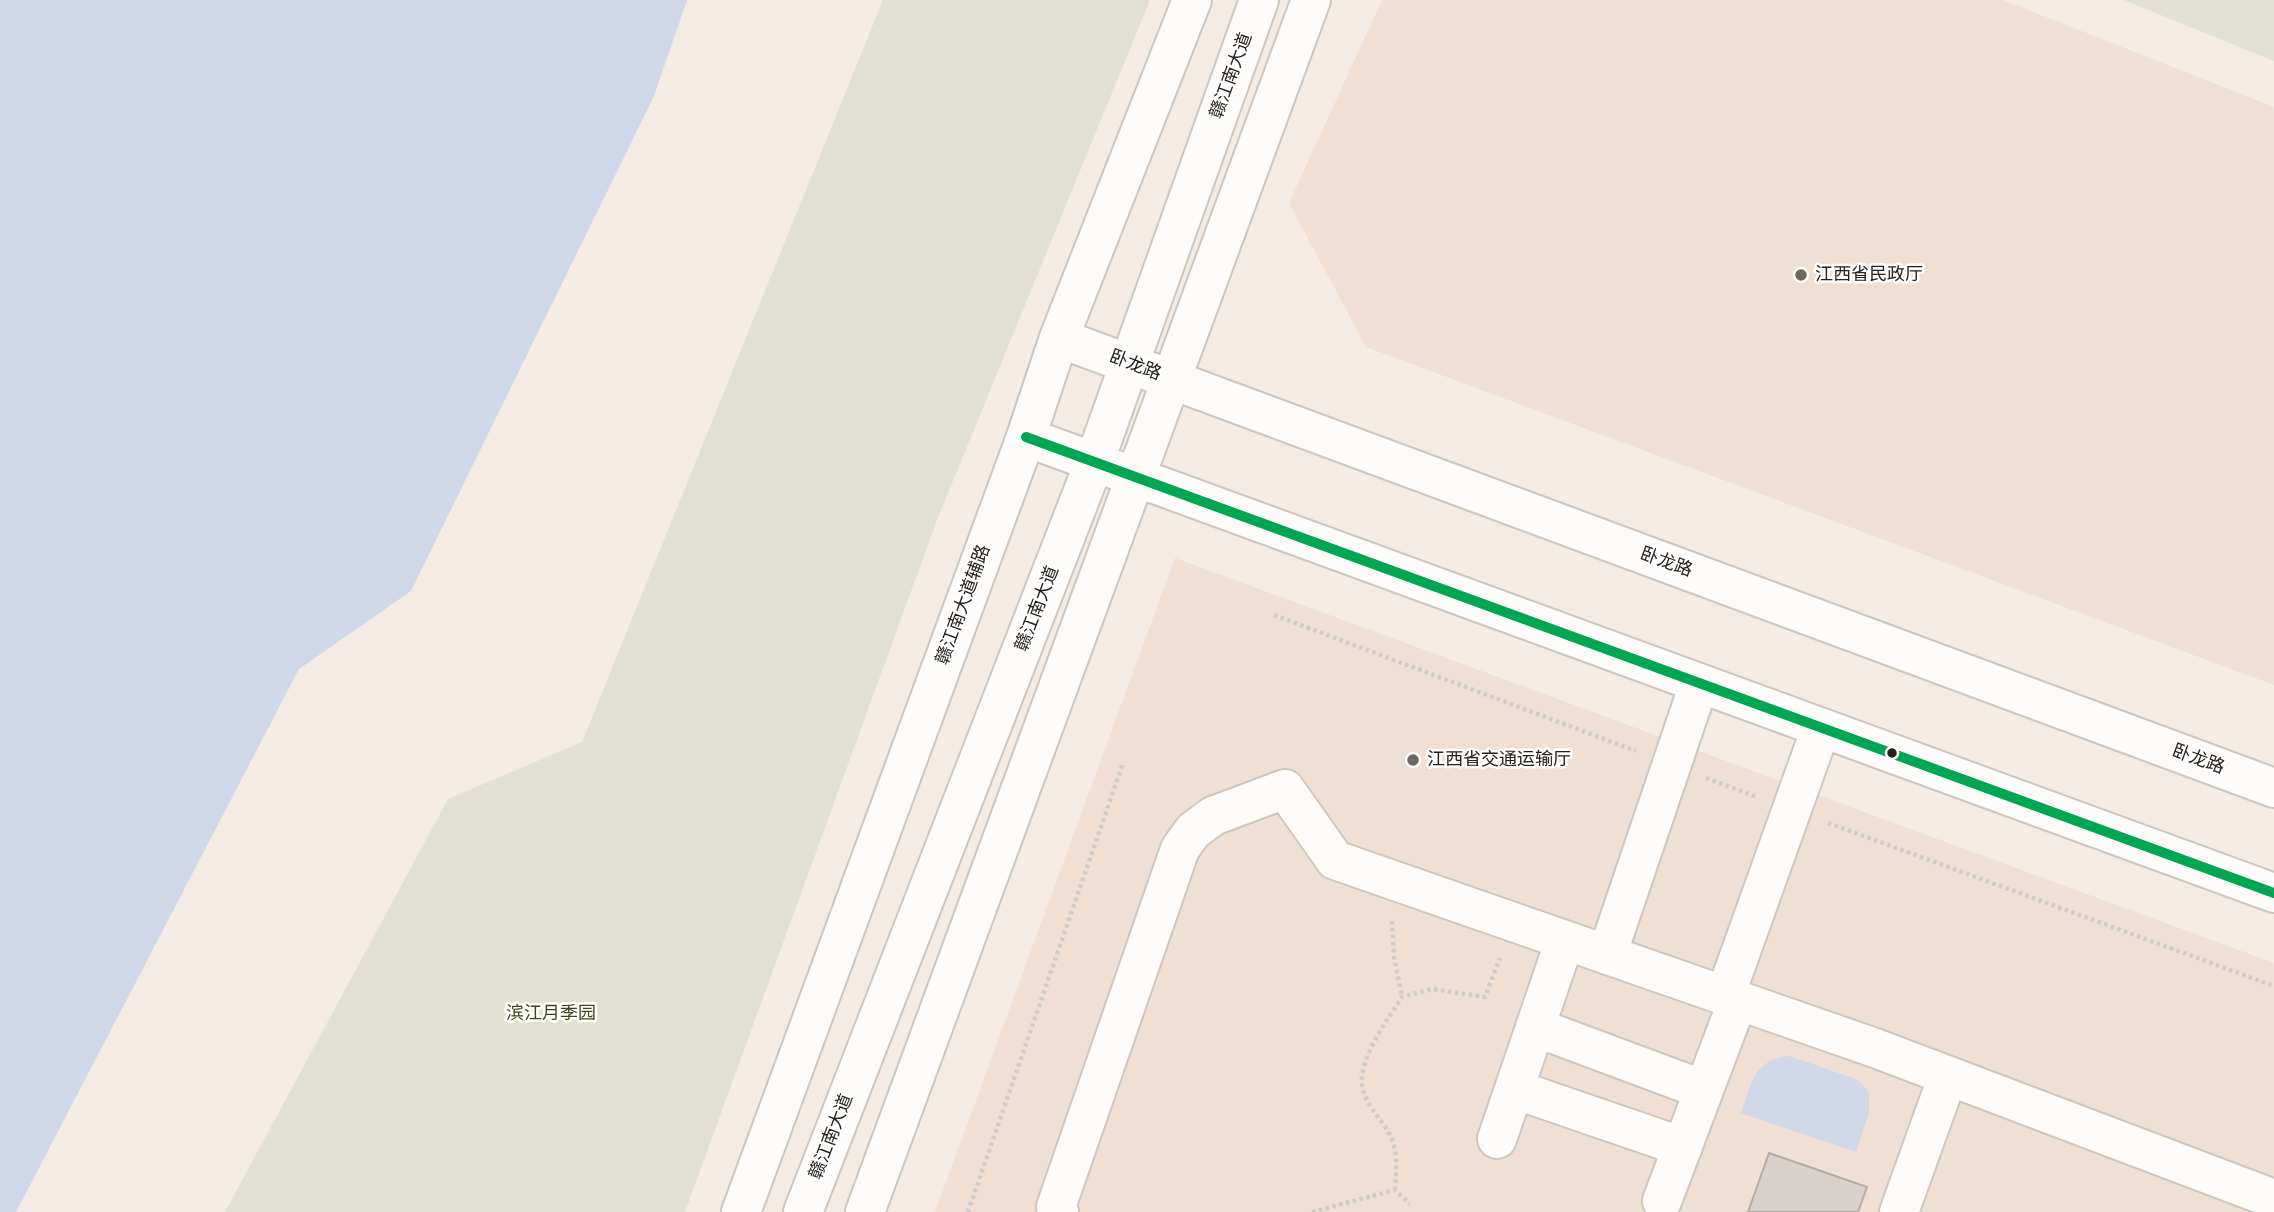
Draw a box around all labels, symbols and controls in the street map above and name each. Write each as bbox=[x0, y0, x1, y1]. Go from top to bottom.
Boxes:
street label: 赣江南大道 bbox=[1206, 30, 1258, 122]
place label: 江西省民政厅 bbox=[1815, 264, 1923, 286]
marker: 江西省民政厅 bbox=[1793, 267, 1809, 283]
street label: 卧龙路 bbox=[1106, 346, 1164, 386]
street label: 赣江南大道辅路 bbox=[932, 542, 996, 668]
street label: 卧龙路 bbox=[1637, 544, 1695, 582]
street label: 赣江南大道 bbox=[1012, 563, 1064, 655]
street label: 卧龙路 bbox=[2169, 741, 2227, 779]
unlabelled marker bbox=[1885, 746, 1899, 760]
place label: 江西省交通运输厅 bbox=[1427, 749, 1571, 771]
marker: 江西省交通运输厅 bbox=[1405, 752, 1421, 768]
park label: 滨江月季园 bbox=[506, 1003, 596, 1025]
street label: 赣江南大道 bbox=[806, 1091, 858, 1183]

